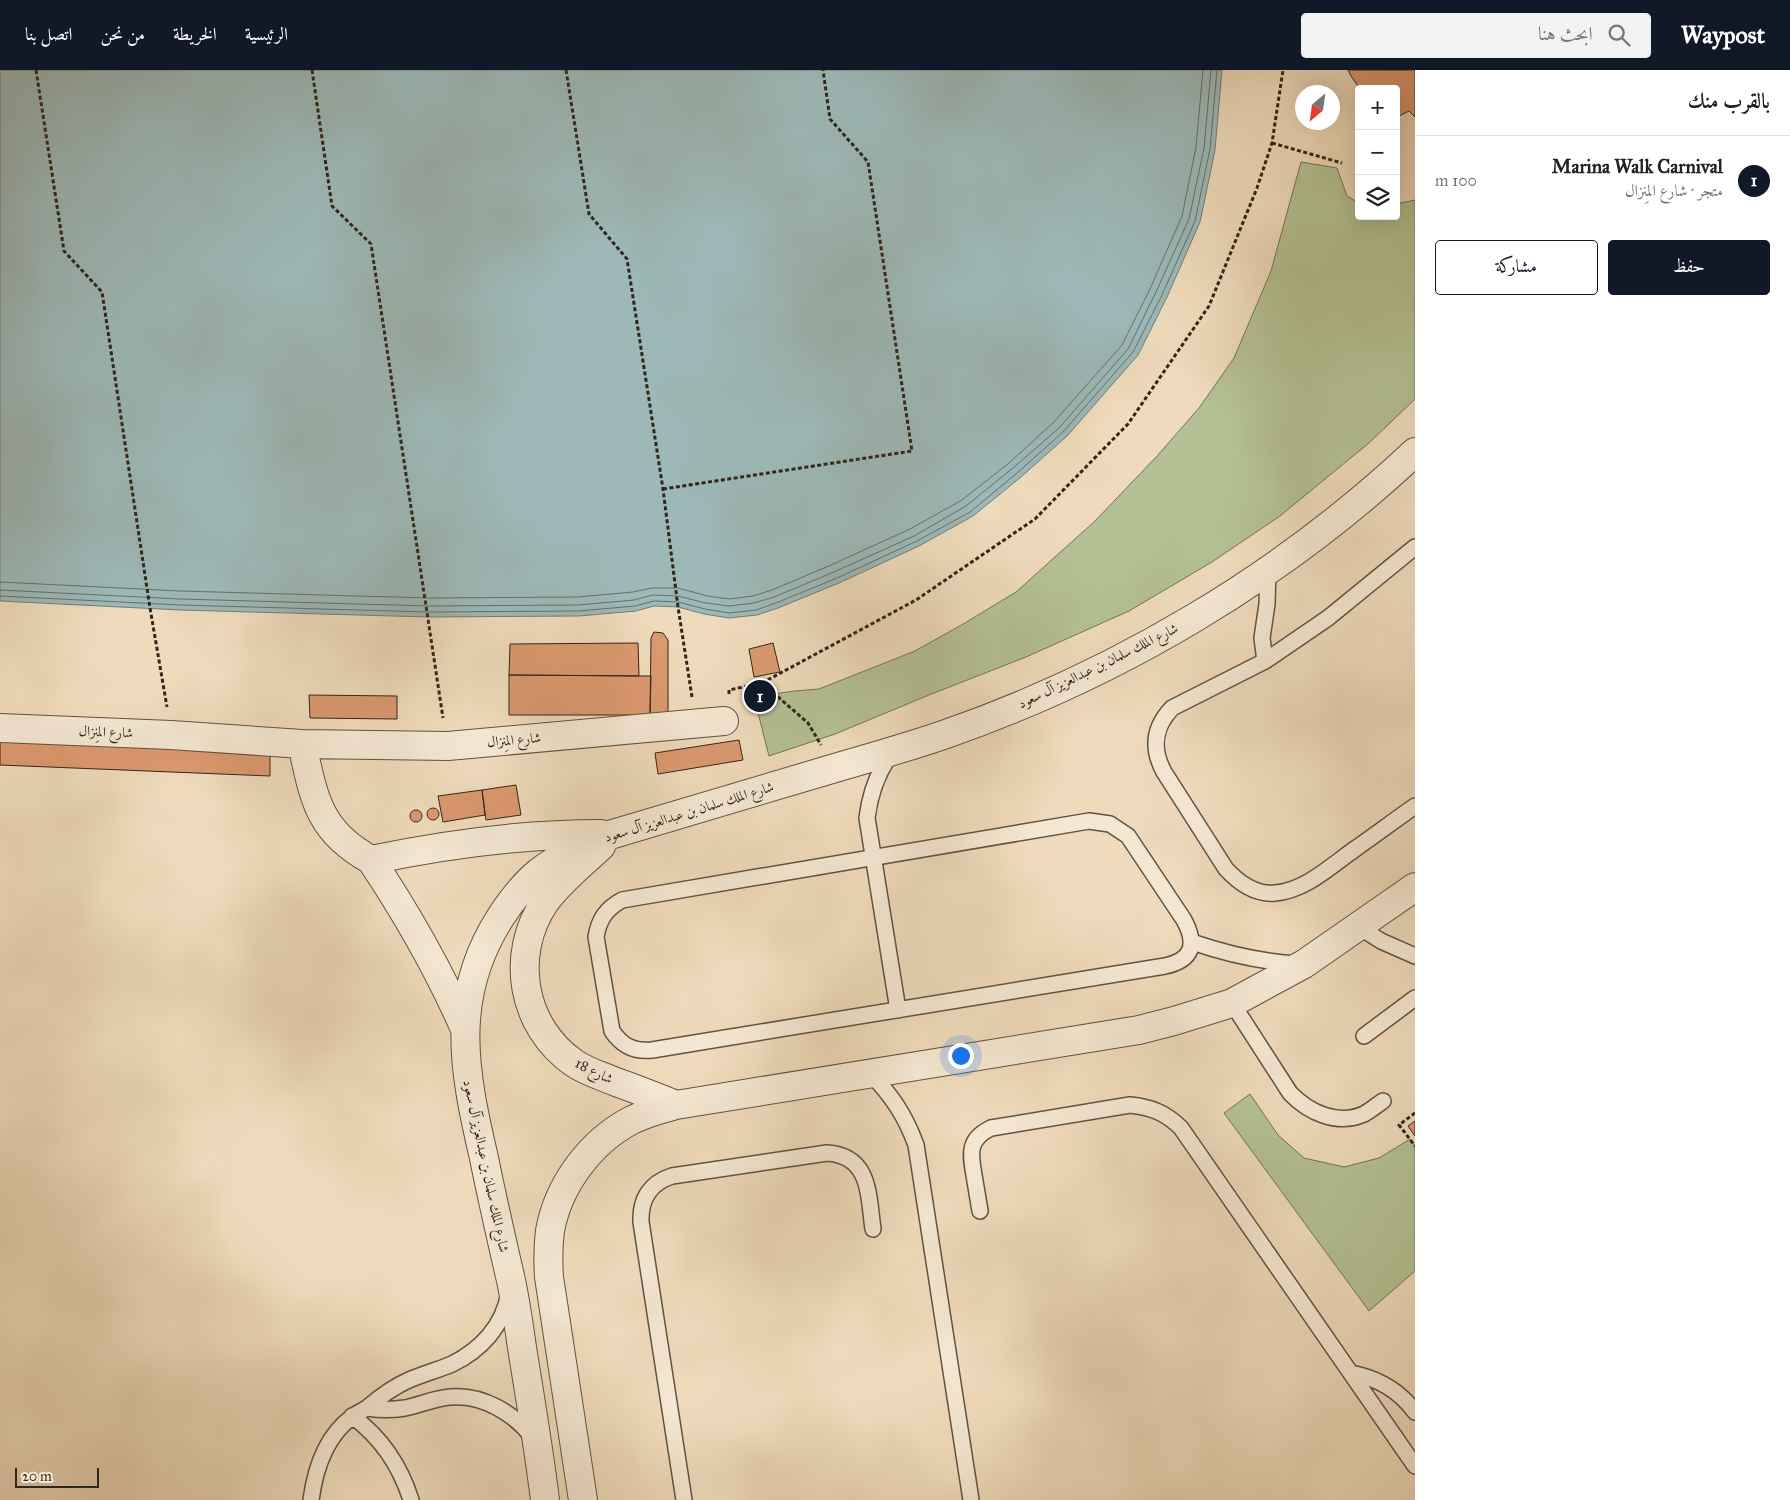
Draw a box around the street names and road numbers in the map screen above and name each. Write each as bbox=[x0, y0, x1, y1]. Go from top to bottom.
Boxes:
street label: شارع الملك سلمان بن عبدالعزيز آل سعود bbox=[1015, 620, 1182, 715]
street label: شارع المِنزال bbox=[78, 723, 134, 744]
street label: شارع المِنزال bbox=[486, 729, 542, 754]
street label: شارع الملك سلمان بن عبدالعزيز آل سعود bbox=[602, 778, 777, 849]
street label: شارع 18 bbox=[571, 1055, 616, 1090]
street label: شارع الملك سلمان بن عبدالعزيز آل سعود bbox=[456, 1078, 513, 1255]

